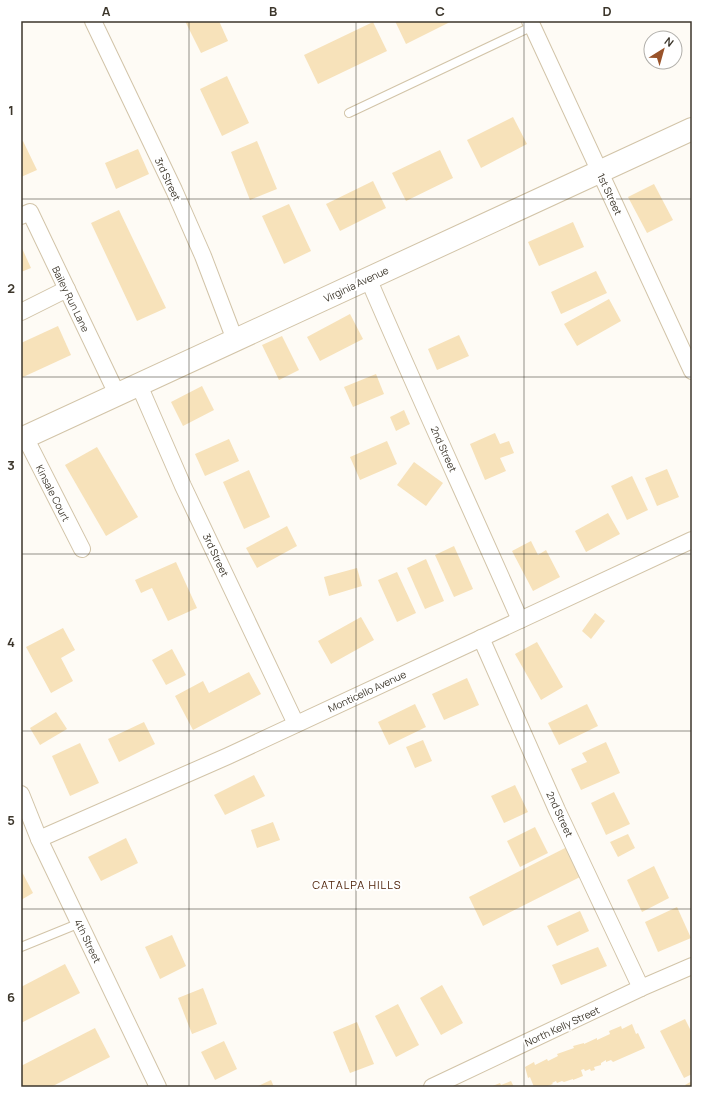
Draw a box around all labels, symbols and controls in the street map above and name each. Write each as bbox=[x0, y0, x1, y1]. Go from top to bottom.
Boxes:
text: A bbox=[102, 2, 111, 20]
text: B bbox=[269, 2, 277, 20]
text: C bbox=[435, 2, 445, 20]
text: D bbox=[602, 2, 612, 20]
north arrow bbox=[643, 30, 683, 70]
text: N bbox=[662, 33, 677, 50]
text: 1 bbox=[8, 101, 14, 119]
street label: 3rd Street bbox=[152, 155, 184, 203]
street label: 1st Street bbox=[594, 171, 626, 217]
street label: Virginia Avenue bbox=[321, 263, 391, 305]
street label: Bailey Run Lane bbox=[49, 264, 93, 335]
text: 2 bbox=[7, 279, 15, 297]
street label: 2nd Street bbox=[428, 424, 460, 474]
text: 3 bbox=[7, 456, 15, 474]
street label: Kinsale Court bbox=[33, 462, 73, 524]
street label: 3rd Street bbox=[200, 531, 232, 579]
text: 4 bbox=[7, 633, 15, 651]
street label: Monticello Avenue bbox=[326, 667, 408, 715]
street label: 2nd Street bbox=[543, 789, 577, 839]
text: 5 bbox=[7, 811, 15, 829]
district label: CATALPA HILLS bbox=[312, 877, 402, 892]
street label: 4th Street bbox=[71, 917, 105, 965]
text: 6 bbox=[7, 988, 15, 1006]
street label: North Kelly Street bbox=[522, 1003, 602, 1049]

